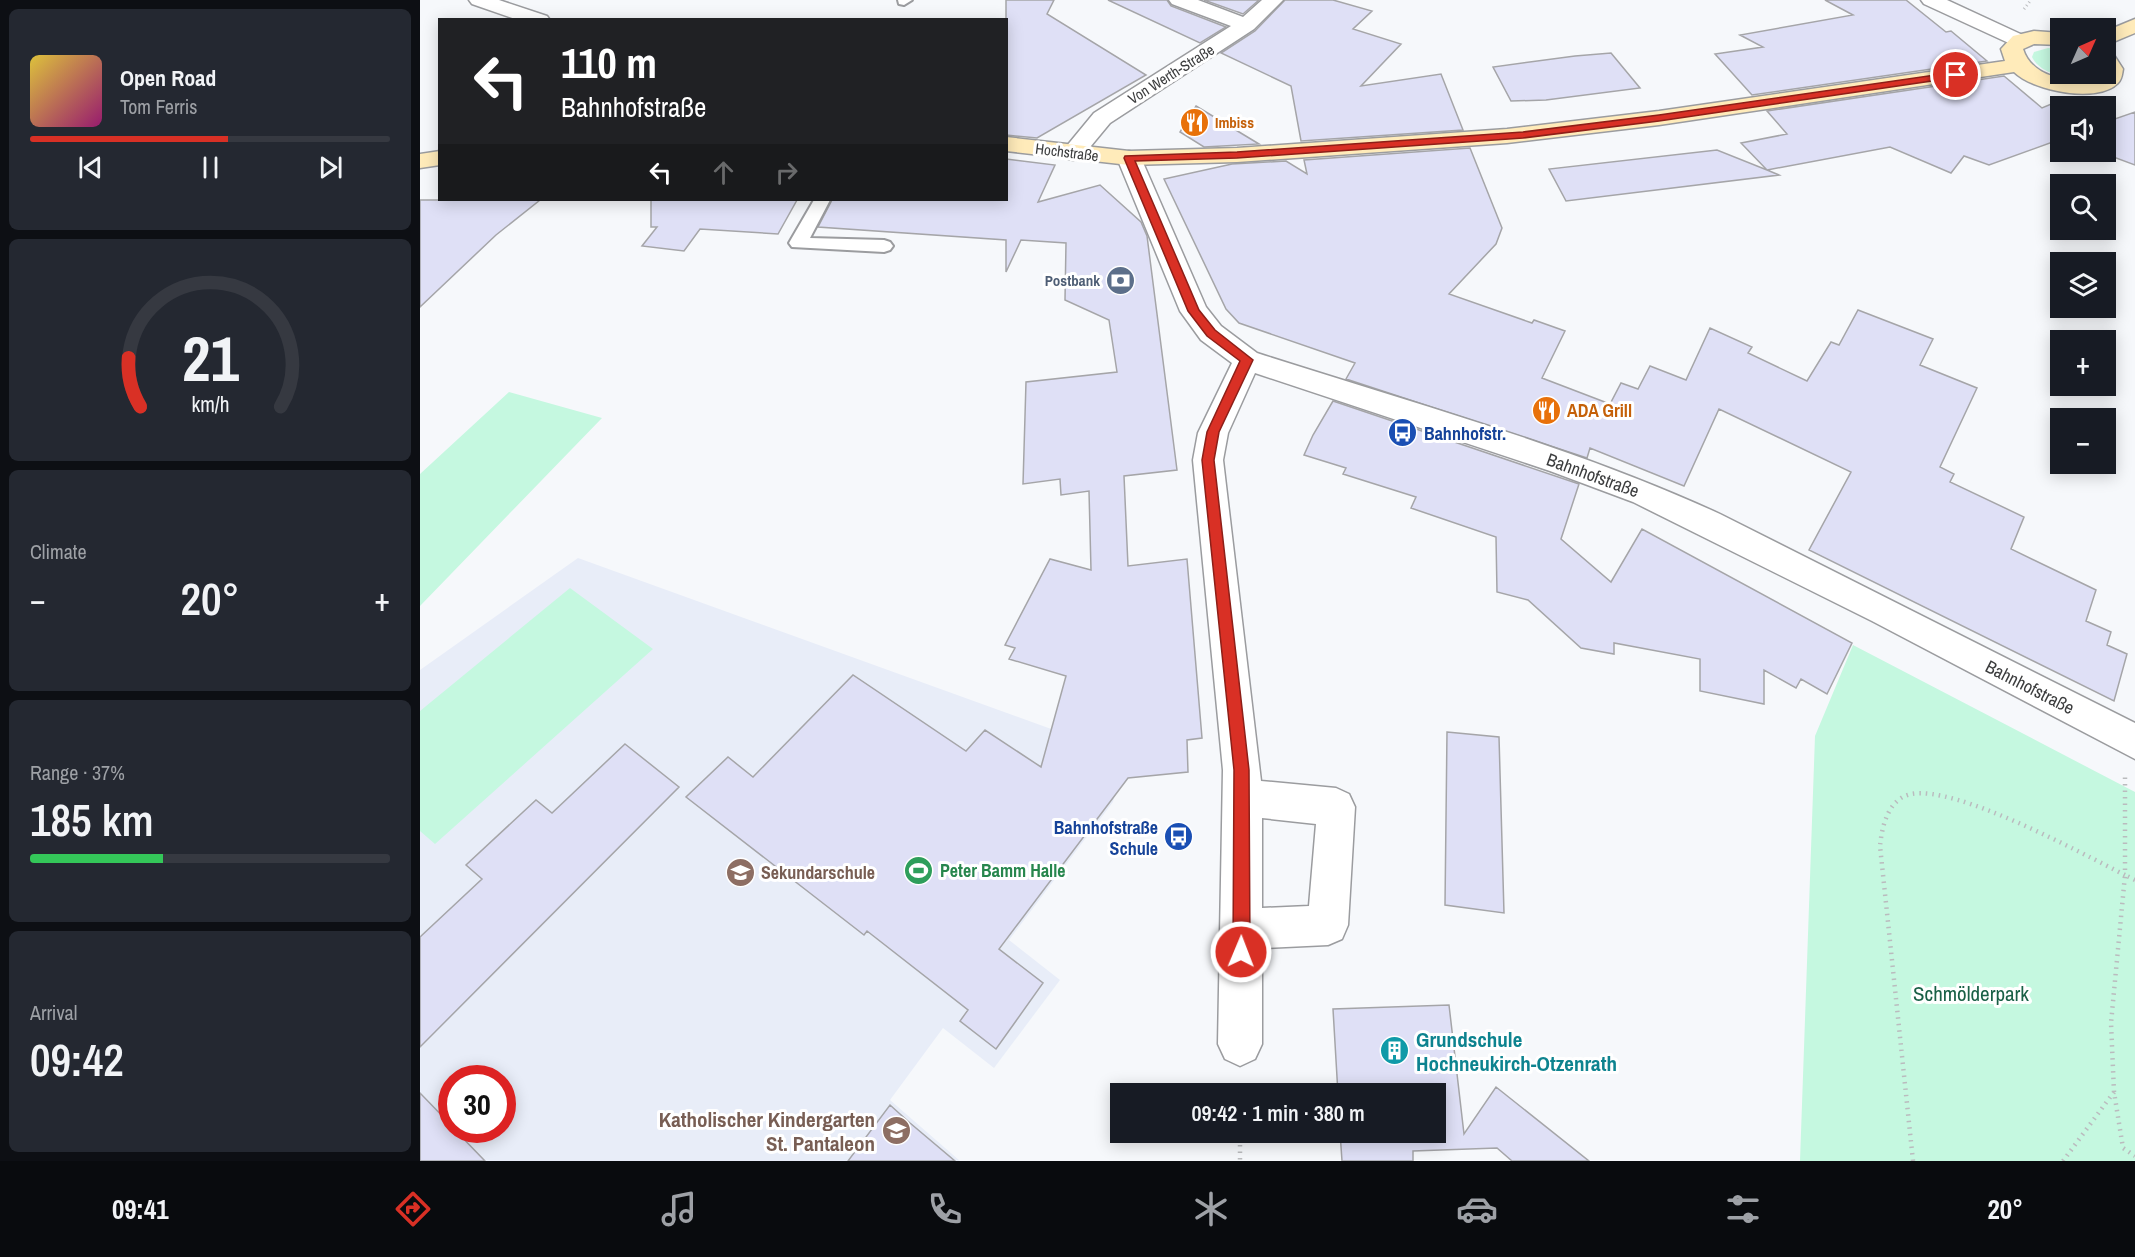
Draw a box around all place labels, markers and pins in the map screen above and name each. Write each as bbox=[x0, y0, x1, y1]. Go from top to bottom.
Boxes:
pin bbox=[1930, 49, 1981, 100]
restaurant icon: Imbiss bbox=[1178, 106, 1210, 138]
place label: Imbiss bbox=[1215, 112, 1254, 133]
bank icon: Postbank bbox=[1105, 264, 1137, 296]
place label: Postbank bbox=[1045, 270, 1100, 291]
restaurant icon: ADA Grill bbox=[1530, 394, 1562, 426]
place label: ADA Grill bbox=[1567, 398, 1632, 423]
bus stop icon: Bahnhofstr. bbox=[1387, 417, 1419, 449]
place label: Bahnhofstr. bbox=[1424, 421, 1506, 446]
place label: Bahnhofstraße Schule bbox=[1054, 815, 1158, 861]
bus stop icon: Bahnhofstraße Schule bbox=[1163, 821, 1195, 853]
sports icon: Peter Bamm Halle bbox=[903, 854, 935, 886]
school or university icon: Sekundarschule bbox=[724, 856, 756, 888]
place label: Peter Bamm Halle bbox=[940, 858, 1066, 883]
place label: Sekundarschule bbox=[761, 860, 875, 885]
place label: Grundschule Hochneukirch-Otzenrath bbox=[1416, 1025, 1617, 1078]
building icon: Grundschule Hochneukirch-Otzenrath bbox=[1379, 1035, 1411, 1067]
place label: Katholischer Kindergarten St. Pantaleon bbox=[659, 1105, 875, 1158]
school or university icon: Katholischer Kindergarten St. Pantaleon bbox=[880, 1115, 912, 1147]

